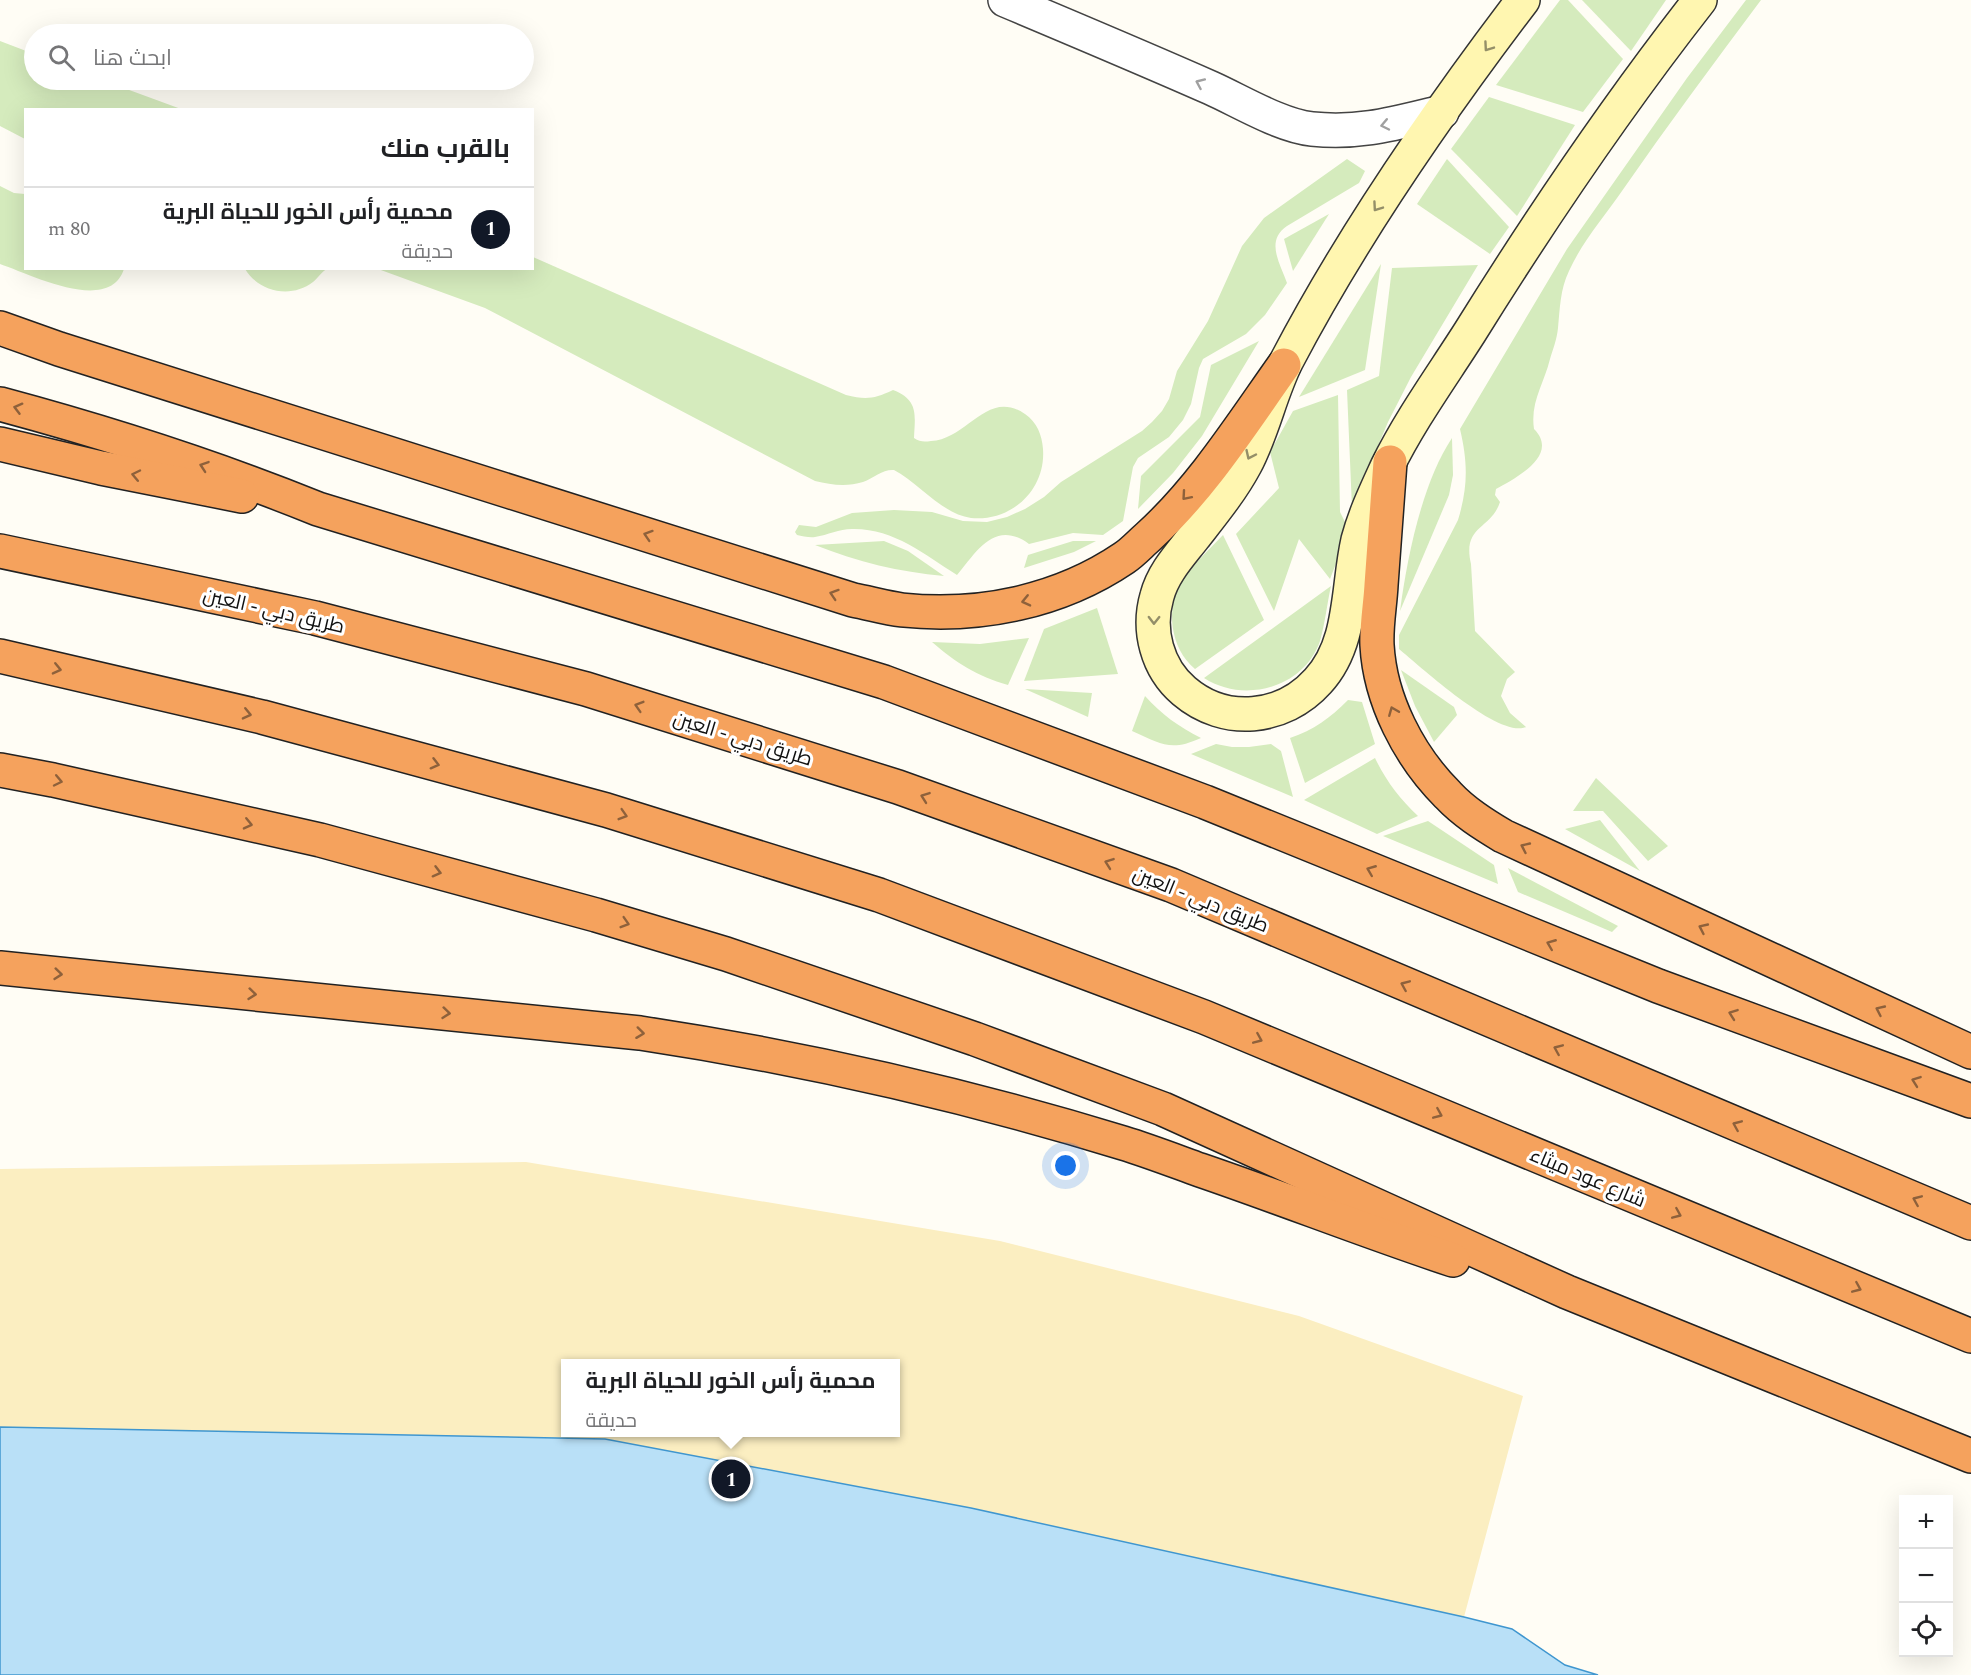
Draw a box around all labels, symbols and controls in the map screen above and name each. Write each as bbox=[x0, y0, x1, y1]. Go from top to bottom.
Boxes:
search box bbox=[24, 24, 534, 90]
one-way arrow bbox=[1484, 40, 1495, 51]
icon: search bbox=[45, 41, 78, 74]
text: ابحث هنا bbox=[93, 42, 172, 75]
one-way arrow bbox=[1196, 78, 1207, 90]
one-way arrow bbox=[1381, 118, 1391, 131]
text: بالقرب منك bbox=[381, 129, 510, 169]
text: محمية رأس الخور للحياة البرية bbox=[163, 196, 453, 229]
one-way arrow bbox=[1372, 201, 1384, 211]
text: 80 m bbox=[48, 214, 90, 244]
text: 1 bbox=[485, 214, 496, 244]
text: حديقة bbox=[402, 237, 453, 267]
one-way arrow bbox=[13, 403, 23, 416]
one-way arrow bbox=[1245, 448, 1257, 459]
one-way arrow bbox=[199, 461, 210, 474]
one-way arrow bbox=[132, 470, 142, 483]
one-way arrow bbox=[1182, 490, 1193, 500]
one-way arrow bbox=[643, 530, 654, 542]
street label: طريق دبي - العين bbox=[200, 580, 347, 642]
one-way arrow bbox=[829, 589, 840, 601]
one-way arrow bbox=[1021, 594, 1031, 607]
one-way arrow bbox=[1147, 616, 1160, 625]
one-way arrow bbox=[52, 662, 62, 675]
one-way arrow bbox=[634, 701, 645, 713]
street label: طريق دبي - العين bbox=[669, 704, 816, 774]
one-way arrow bbox=[242, 706, 252, 719]
one-way arrow bbox=[1388, 706, 1400, 717]
one-way arrow bbox=[429, 757, 440, 769]
one-way arrow bbox=[52, 774, 62, 787]
one-way arrow bbox=[920, 791, 931, 804]
one-way arrow bbox=[617, 808, 628, 821]
one-way arrow bbox=[242, 816, 252, 829]
one-way arrow bbox=[1521, 842, 1532, 854]
one-way arrow bbox=[1104, 857, 1115, 870]
street label: طريق دبي - العين bbox=[1128, 859, 1273, 941]
one-way arrow bbox=[432, 864, 442, 877]
one-way arrow bbox=[1366, 865, 1377, 877]
one-way arrow bbox=[619, 916, 630, 928]
one-way arrow bbox=[1698, 924, 1709, 936]
one-way arrow bbox=[1546, 939, 1557, 951]
one-way arrow bbox=[54, 967, 63, 980]
one-way arrow bbox=[1401, 980, 1412, 992]
one-way arrow bbox=[248, 987, 257, 1000]
one-way arrow bbox=[1875, 1005, 1886, 1017]
one-way arrow bbox=[442, 1007, 451, 1019]
one-way arrow bbox=[1728, 1008, 1739, 1021]
one-way arrow bbox=[636, 1027, 645, 1039]
one-way arrow bbox=[1252, 1032, 1263, 1044]
one-way arrow bbox=[1553, 1044, 1564, 1056]
one-way arrow bbox=[1911, 1076, 1922, 1088]
one-way arrow bbox=[1432, 1107, 1443, 1119]
one-way arrow bbox=[1733, 1120, 1744, 1132]
street label: شارع عود ميثاء bbox=[1525, 1140, 1650, 1216]
your location bbox=[1051, 1151, 1080, 1180]
one-way arrow bbox=[1912, 1195, 1923, 1207]
one-way arrow bbox=[1670, 1206, 1681, 1218]
one-way arrow bbox=[1850, 1281, 1861, 1293]
popup bbox=[561, 1359, 900, 1437]
text: محمية رأس الخور للحياة البرية bbox=[585, 1365, 876, 1398]
text: حديقة bbox=[585, 1406, 637, 1436]
pin: 1 bbox=[712, 1456, 750, 1502]
map controls bbox=[1899, 1495, 1953, 1657]
button: + bbox=[1899, 1495, 1953, 1549]
button: − bbox=[1899, 1549, 1953, 1603]
button: locate bbox=[1899, 1603, 1953, 1657]

